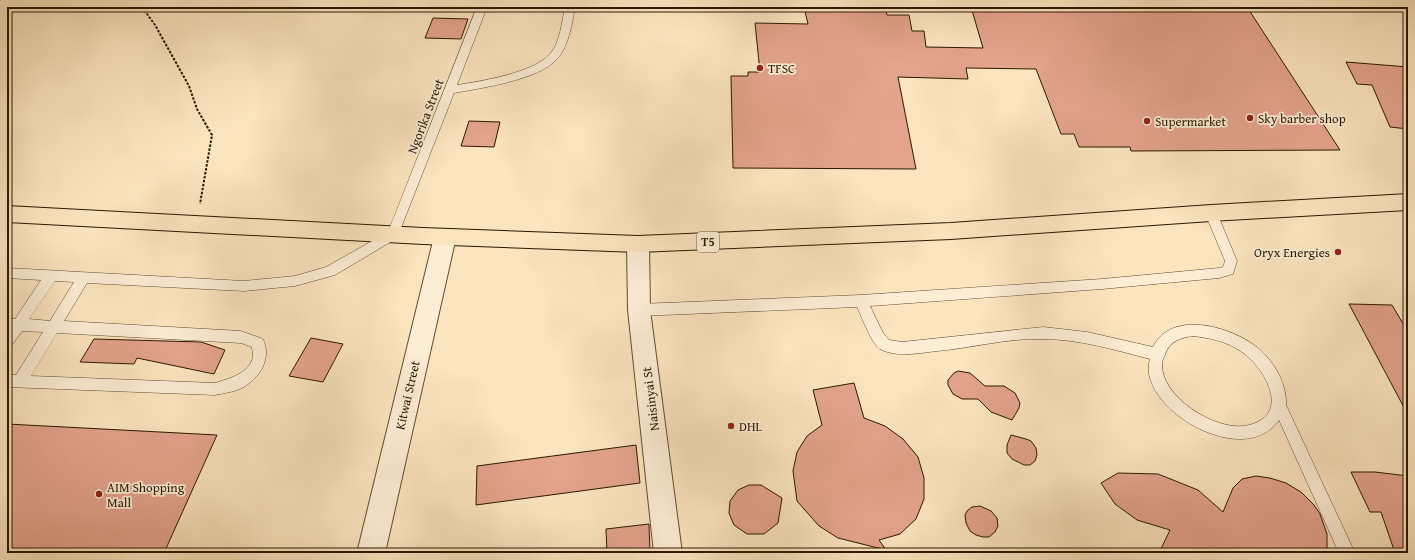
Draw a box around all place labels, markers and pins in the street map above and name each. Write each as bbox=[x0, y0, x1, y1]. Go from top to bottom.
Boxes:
place label: TFSC bbox=[768, 59, 795, 78]
marker: TFSC bbox=[755, 63, 765, 73]
place label: Sky barber shop bbox=[1258, 109, 1346, 128]
place label: Supermarket bbox=[1155, 112, 1226, 131]
marker: Sky barber shop bbox=[1245, 113, 1255, 123]
marker: Supermarket bbox=[1142, 116, 1152, 126]
place label: Oryx Energies bbox=[1254, 243, 1330, 262]
marker: Oryx Energies bbox=[1333, 247, 1343, 257]
place label: DHL bbox=[739, 417, 763, 436]
marker: DHL bbox=[726, 421, 736, 431]
place label: AIM Shopping Mall bbox=[107, 478, 185, 512]
marker: AIM Shopping Mall bbox=[94, 489, 104, 499]

